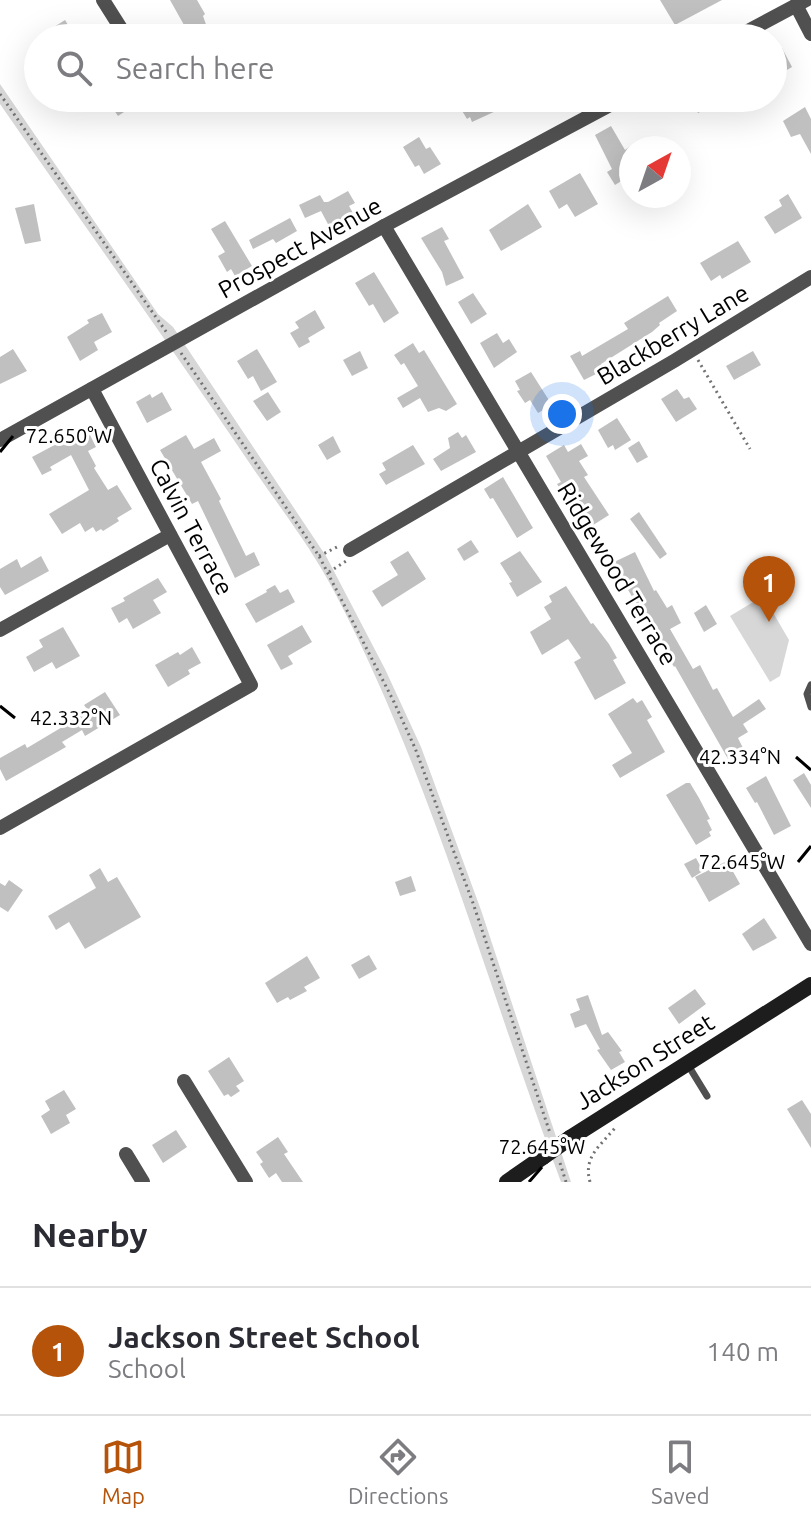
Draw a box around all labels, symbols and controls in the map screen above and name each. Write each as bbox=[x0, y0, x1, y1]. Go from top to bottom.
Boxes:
search box bbox=[24, 24, 787, 112]
icon: search bbox=[52, 46, 96, 90]
text: Search here bbox=[116, 51, 275, 85]
north arrow bbox=[619, 136, 691, 208]
street label: Prospect Avenue bbox=[214, 192, 386, 304]
street label: Blackberry Lane bbox=[592, 279, 753, 390]
your location bbox=[542, 394, 582, 434]
text: 72.650°W bbox=[26, 424, 112, 447]
street label: Calvin Terrace bbox=[144, 454, 239, 599]
street label: Ridgewood Terrace bbox=[552, 477, 683, 670]
pin: 1 bbox=[743, 556, 795, 622]
text: 42.332°N bbox=[30, 706, 112, 729]
text: 42.334°N bbox=[699, 745, 781, 768]
text: 72.645°W bbox=[699, 850, 785, 873]
street label: Jackson Street bbox=[571, 1008, 719, 1115]
text: 72.645°W bbox=[499, 1135, 585, 1158]
text: Nearby bbox=[32, 1215, 147, 1253]
text: Jackson Street School bbox=[108, 1320, 420, 1354]
text: 1 bbox=[51, 1337, 65, 1366]
text: 140 m bbox=[707, 1337, 779, 1366]
text: School bbox=[108, 1354, 186, 1383]
tab: Map bbox=[101, 1435, 145, 1508]
tab: Directions bbox=[348, 1435, 448, 1508]
tab: Saved bbox=[651, 1435, 710, 1508]

